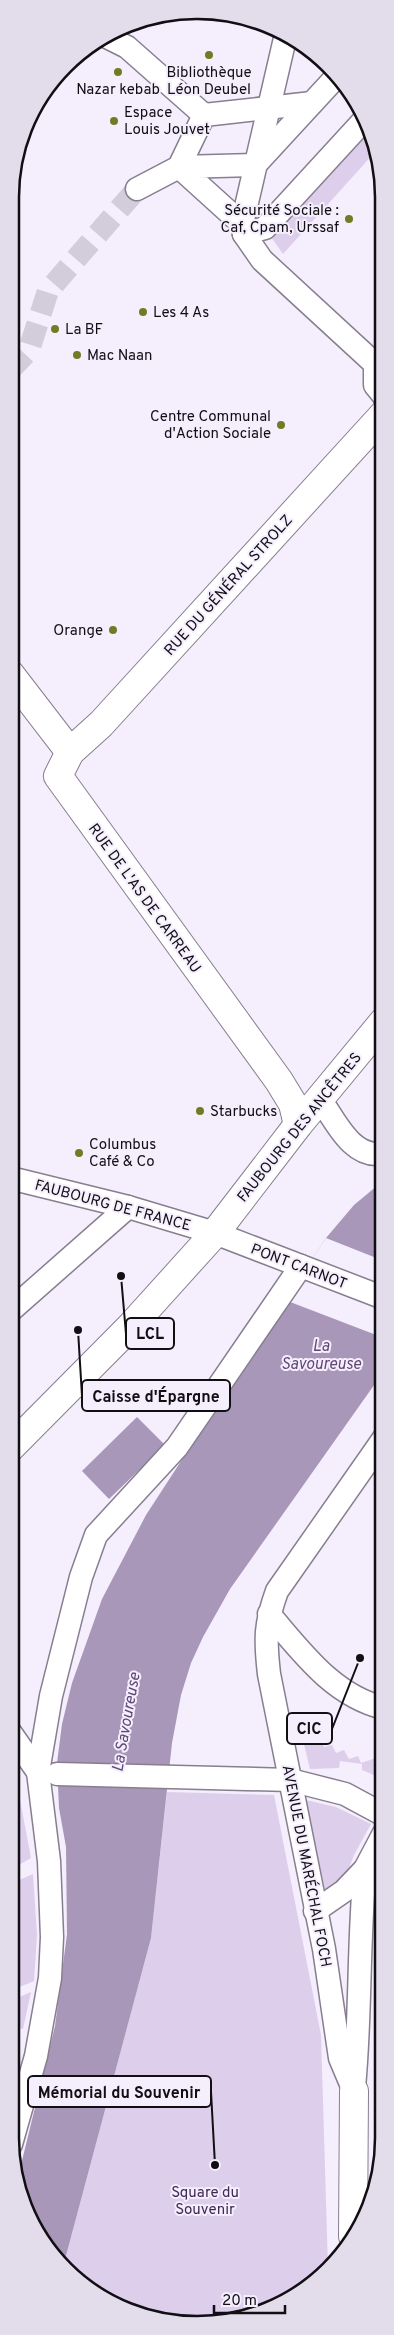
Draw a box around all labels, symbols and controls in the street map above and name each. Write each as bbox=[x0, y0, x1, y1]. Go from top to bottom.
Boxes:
marker: Bibliothèque Léon Deubel bbox=[203, 49, 215, 61]
place label: Bibliothèque Léon Deubel bbox=[166, 64, 252, 100]
marker: Nazar kebab bbox=[112, 66, 124, 78]
place label: Nazar kebab bbox=[76, 81, 160, 100]
place label: Espace Louis Jouvet bbox=[124, 104, 210, 140]
marker: Espace Louis Jouvet bbox=[108, 115, 120, 127]
place label: Sécurité Sociale : Caf, Cpam, Urssaf bbox=[221, 202, 339, 238]
marker: Sécurité Sociale : Caf, Cpam, Urssaf bbox=[343, 213, 355, 225]
place label: Les 4 As bbox=[153, 304, 209, 323]
marker: Les 4 As bbox=[137, 306, 149, 318]
place label: La BF bbox=[65, 321, 103, 340]
marker: La BF bbox=[49, 323, 61, 335]
place label: Mac Naan bbox=[87, 347, 152, 366]
marker: Mac Naan bbox=[71, 349, 83, 361]
place label: Centre Communal d'Action Sociale bbox=[150, 408, 271, 444]
marker: Centre Communal d'Action Sociale bbox=[275, 419, 287, 431]
street label: RUE DU GÉNÉRAL STROLZ bbox=[160, 511, 297, 660]
place label: Orange bbox=[53, 622, 103, 641]
marker: Orange bbox=[107, 624, 119, 636]
street label: RUE DE L'AS DE CARREAU bbox=[83, 820, 204, 977]
street label: FAUBOURG DES ANCÊTRES bbox=[233, 1048, 367, 1207]
place label: Starbucks bbox=[210, 1103, 277, 1122]
marker: Starbucks bbox=[194, 1105, 206, 1117]
place label: Columbus Café & Co bbox=[89, 1136, 156, 1172]
marker: Columbus Café & Co bbox=[73, 1147, 85, 1159]
street label: FAUBOURG DE FRANCE bbox=[32, 1176, 193, 1236]
street label: PONT CARNOT bbox=[248, 1240, 349, 1294]
callout: LCL bbox=[126, 1318, 174, 1349]
text: LCL bbox=[136, 1325, 164, 1345]
water label: La Savoureuse bbox=[281, 1337, 362, 1375]
callout: Caisse d'Épargne bbox=[82, 1380, 230, 1411]
text: Caisse d'Épargne bbox=[92, 1386, 220, 1408]
water label: La Savoureuse bbox=[108, 1670, 146, 1774]
callout: CIC bbox=[287, 1713, 332, 1744]
text: CIC bbox=[296, 1720, 322, 1740]
street label: AVENUE DU MARÉCHAL FOCH bbox=[277, 1763, 335, 1969]
callout: Mémorial du Souvenir bbox=[28, 2076, 211, 2107]
text: Mémorial du Souvenir bbox=[38, 2084, 201, 2104]
park label: Square du Souvenir bbox=[171, 2184, 239, 2220]
scale bar bbox=[214, 2282, 285, 2314]
text: 20 m bbox=[222, 2292, 257, 2311]

